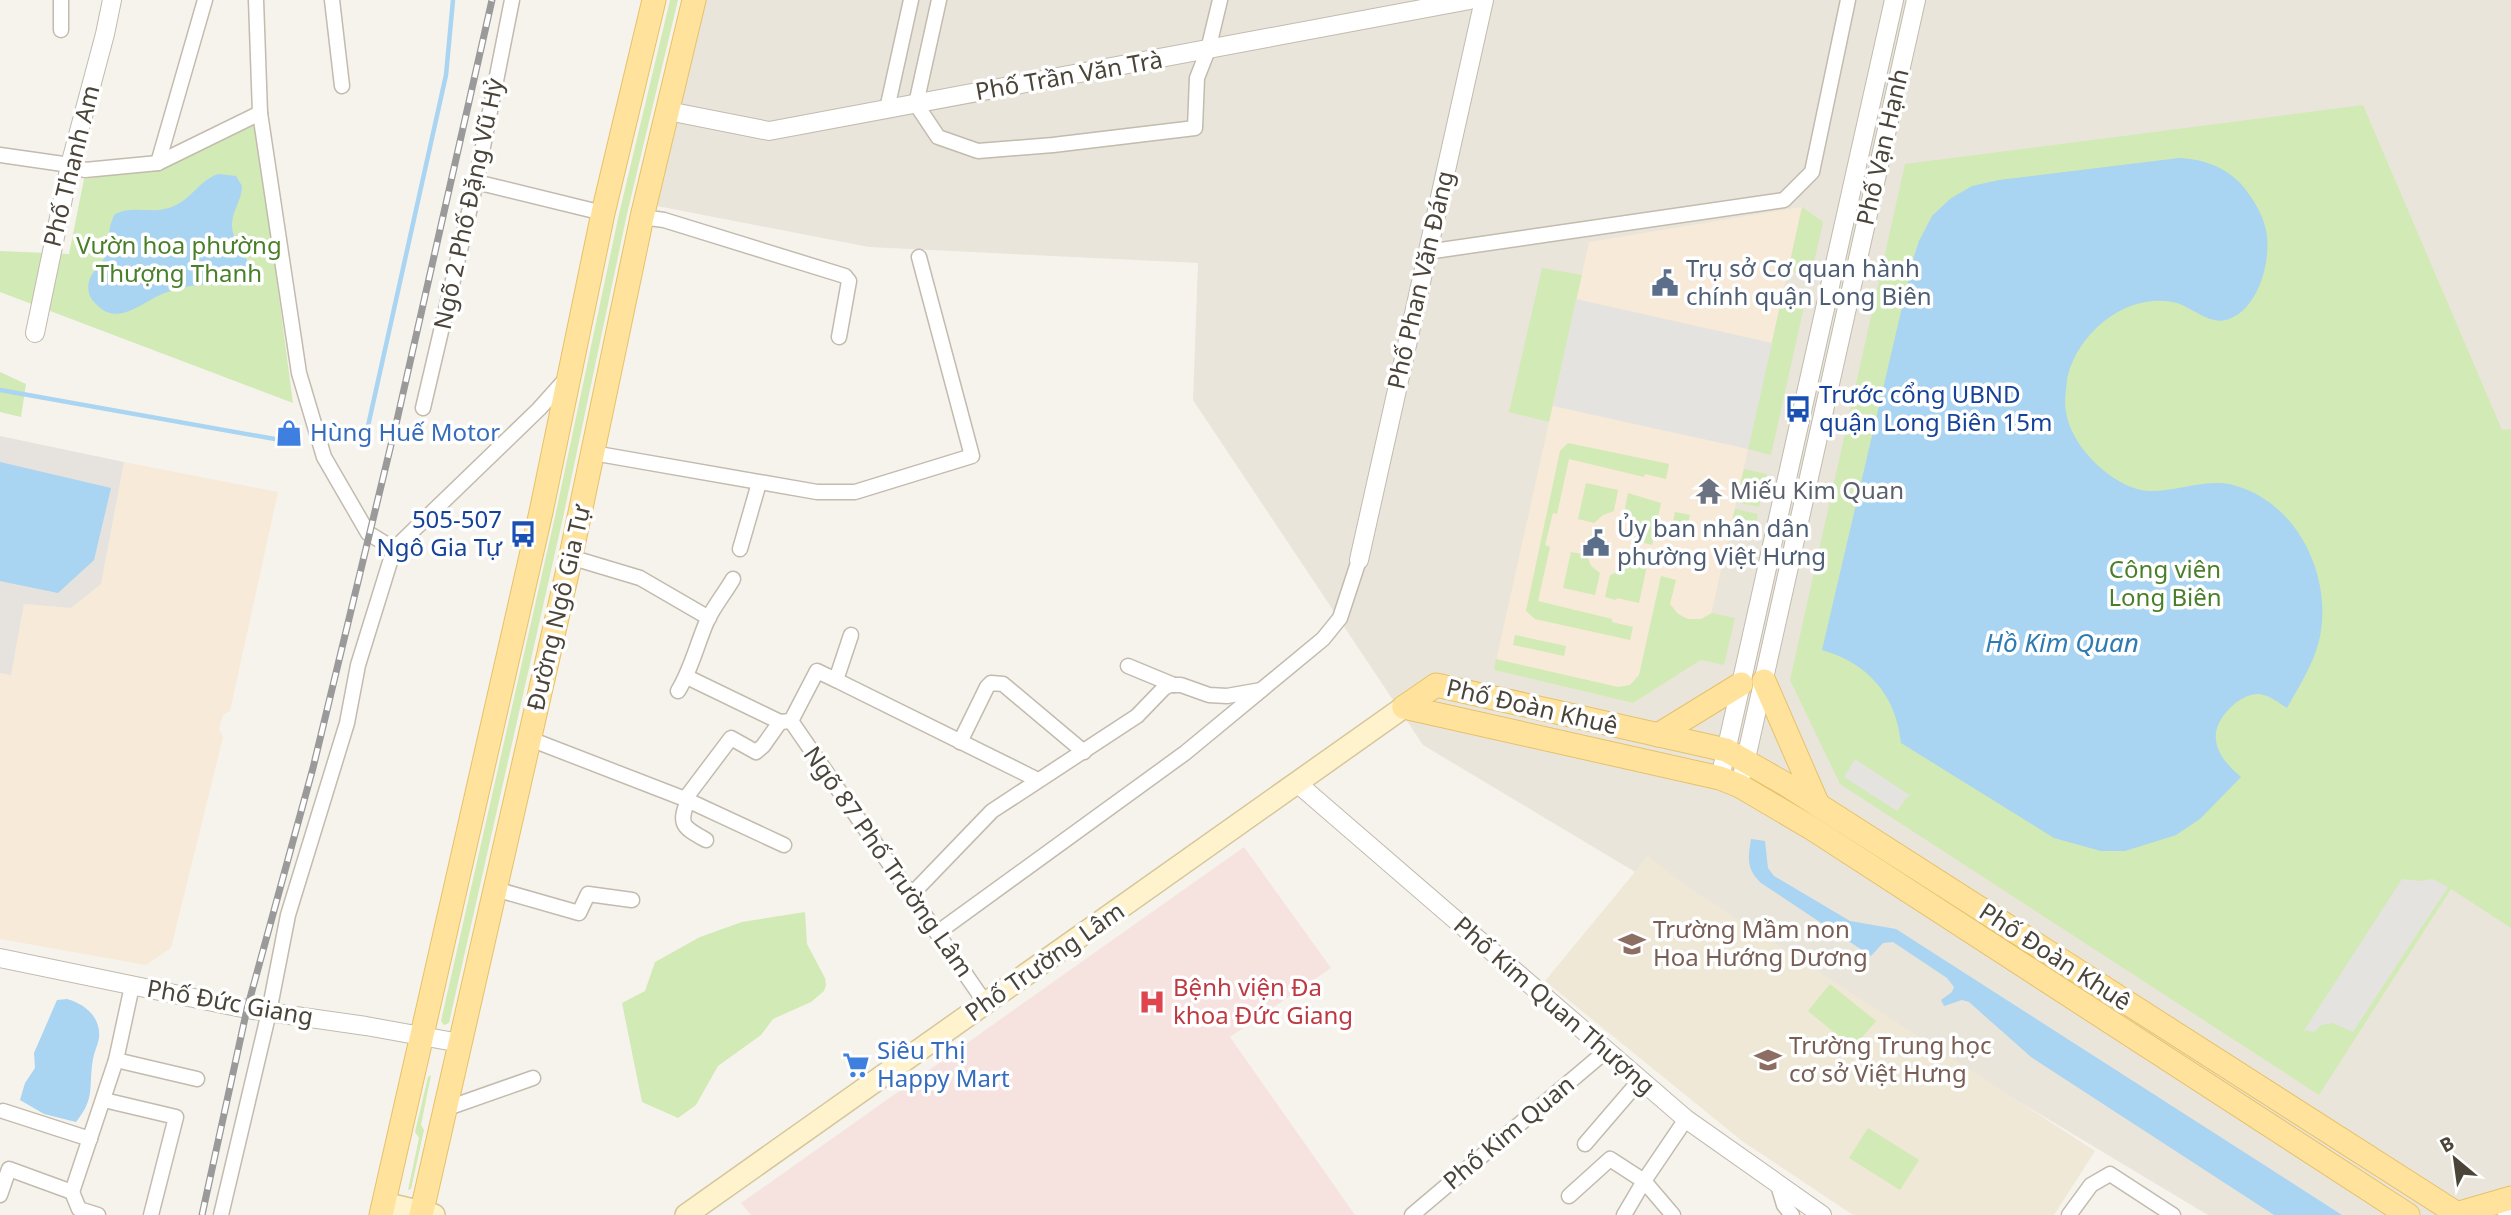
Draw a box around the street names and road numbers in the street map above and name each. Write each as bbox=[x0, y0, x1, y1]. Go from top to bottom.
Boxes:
street label: Phố Trần Văn Trà bbox=[972, 42, 1165, 107]
street label: Phố Vạn Hạnh bbox=[1848, 65, 1916, 228]
street label: Ngõ 2 Phố Đặng Vũ Hỷ bbox=[425, 74, 510, 332]
street label: Phố Thanh Am bbox=[35, 81, 107, 250]
street label: Phố Phan Văn Đáng bbox=[1378, 167, 1461, 392]
street label: Đường Ngô Gia Tự bbox=[518, 501, 597, 714]
street label: Phố Đoàn Khuê bbox=[1443, 670, 1621, 741]
street label: Ngõ 87 Phố Trường Lâm bbox=[797, 739, 982, 983]
street label: Phố Trường Lâm bbox=[958, 893, 1130, 1028]
street label: Phố Đoàn Khuê bbox=[1974, 894, 2138, 1017]
street label: Phố Kim Quan Thượng bbox=[1447, 908, 1663, 1102]
street label: Phố Đức Giang bbox=[145, 971, 316, 1032]
street label: Phố Kim Quan bbox=[1435, 1067, 1581, 1196]

